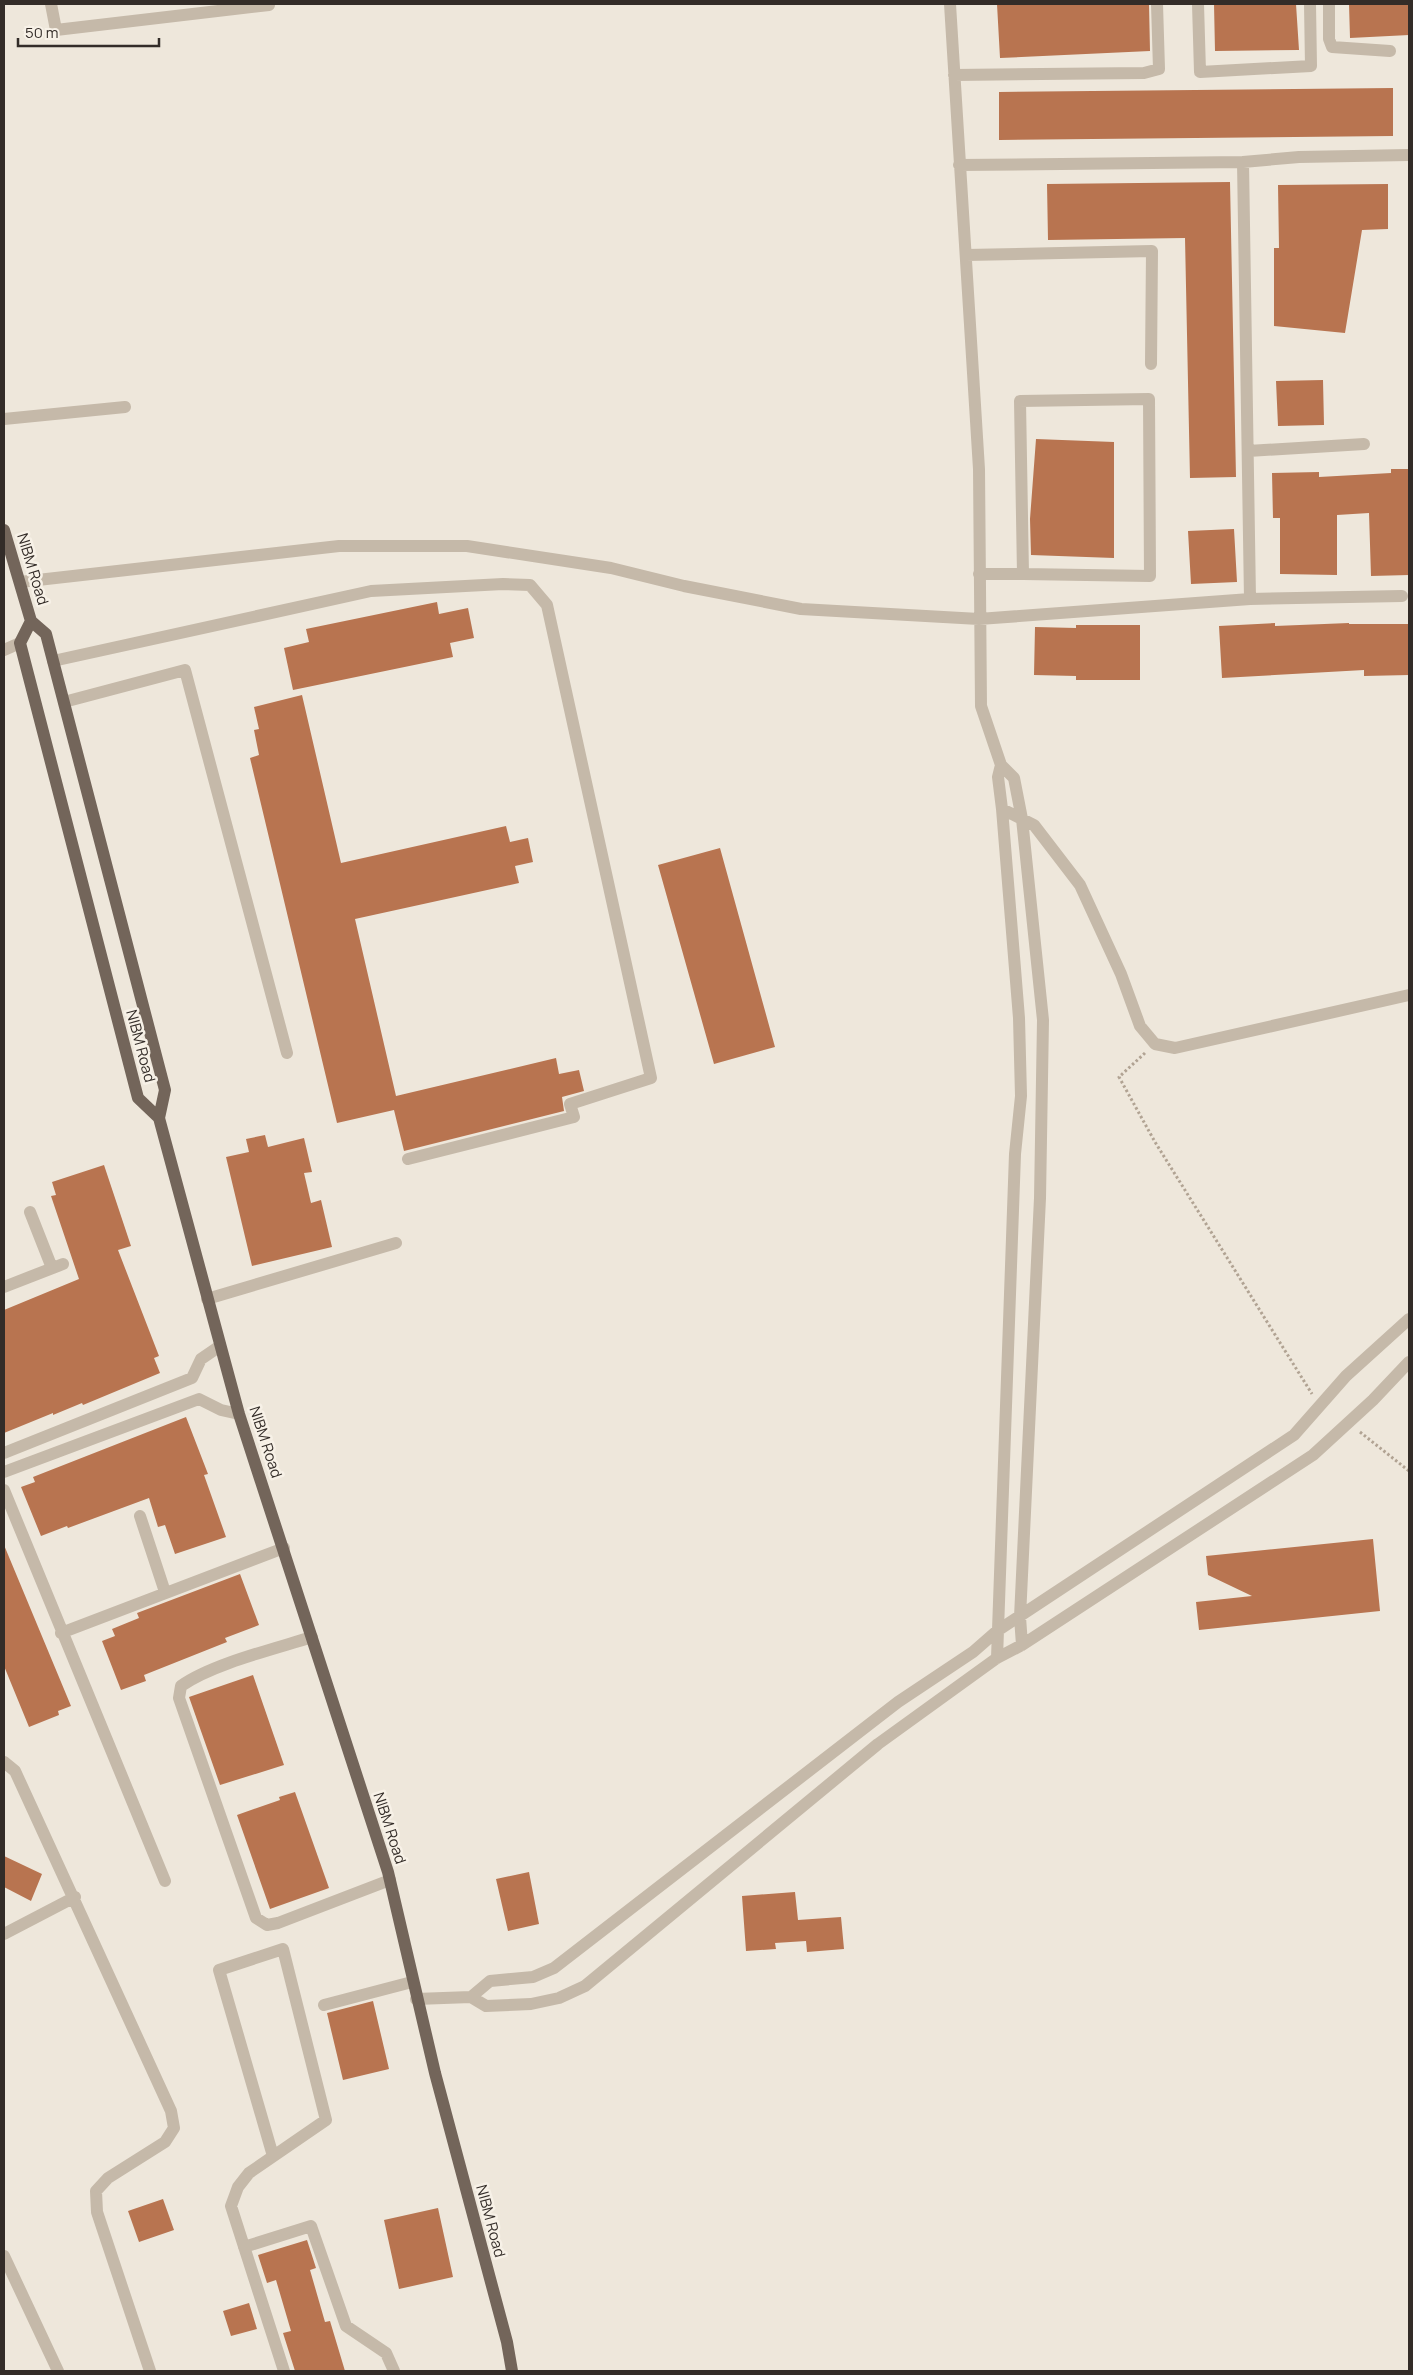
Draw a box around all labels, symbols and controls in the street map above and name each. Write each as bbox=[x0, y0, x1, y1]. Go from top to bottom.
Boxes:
scale bar bbox=[18, 15, 159, 47]
text: 50 m bbox=[25, 22, 59, 43]
street label: NIBM Road bbox=[12, 530, 54, 608]
street label: NIBM Road bbox=[121, 1007, 161, 1085]
street label: NIBM Road bbox=[245, 1404, 287, 1480]
street label: NIBM Road bbox=[369, 1790, 411, 1866]
street label: NIBM Road bbox=[471, 2182, 511, 2260]

